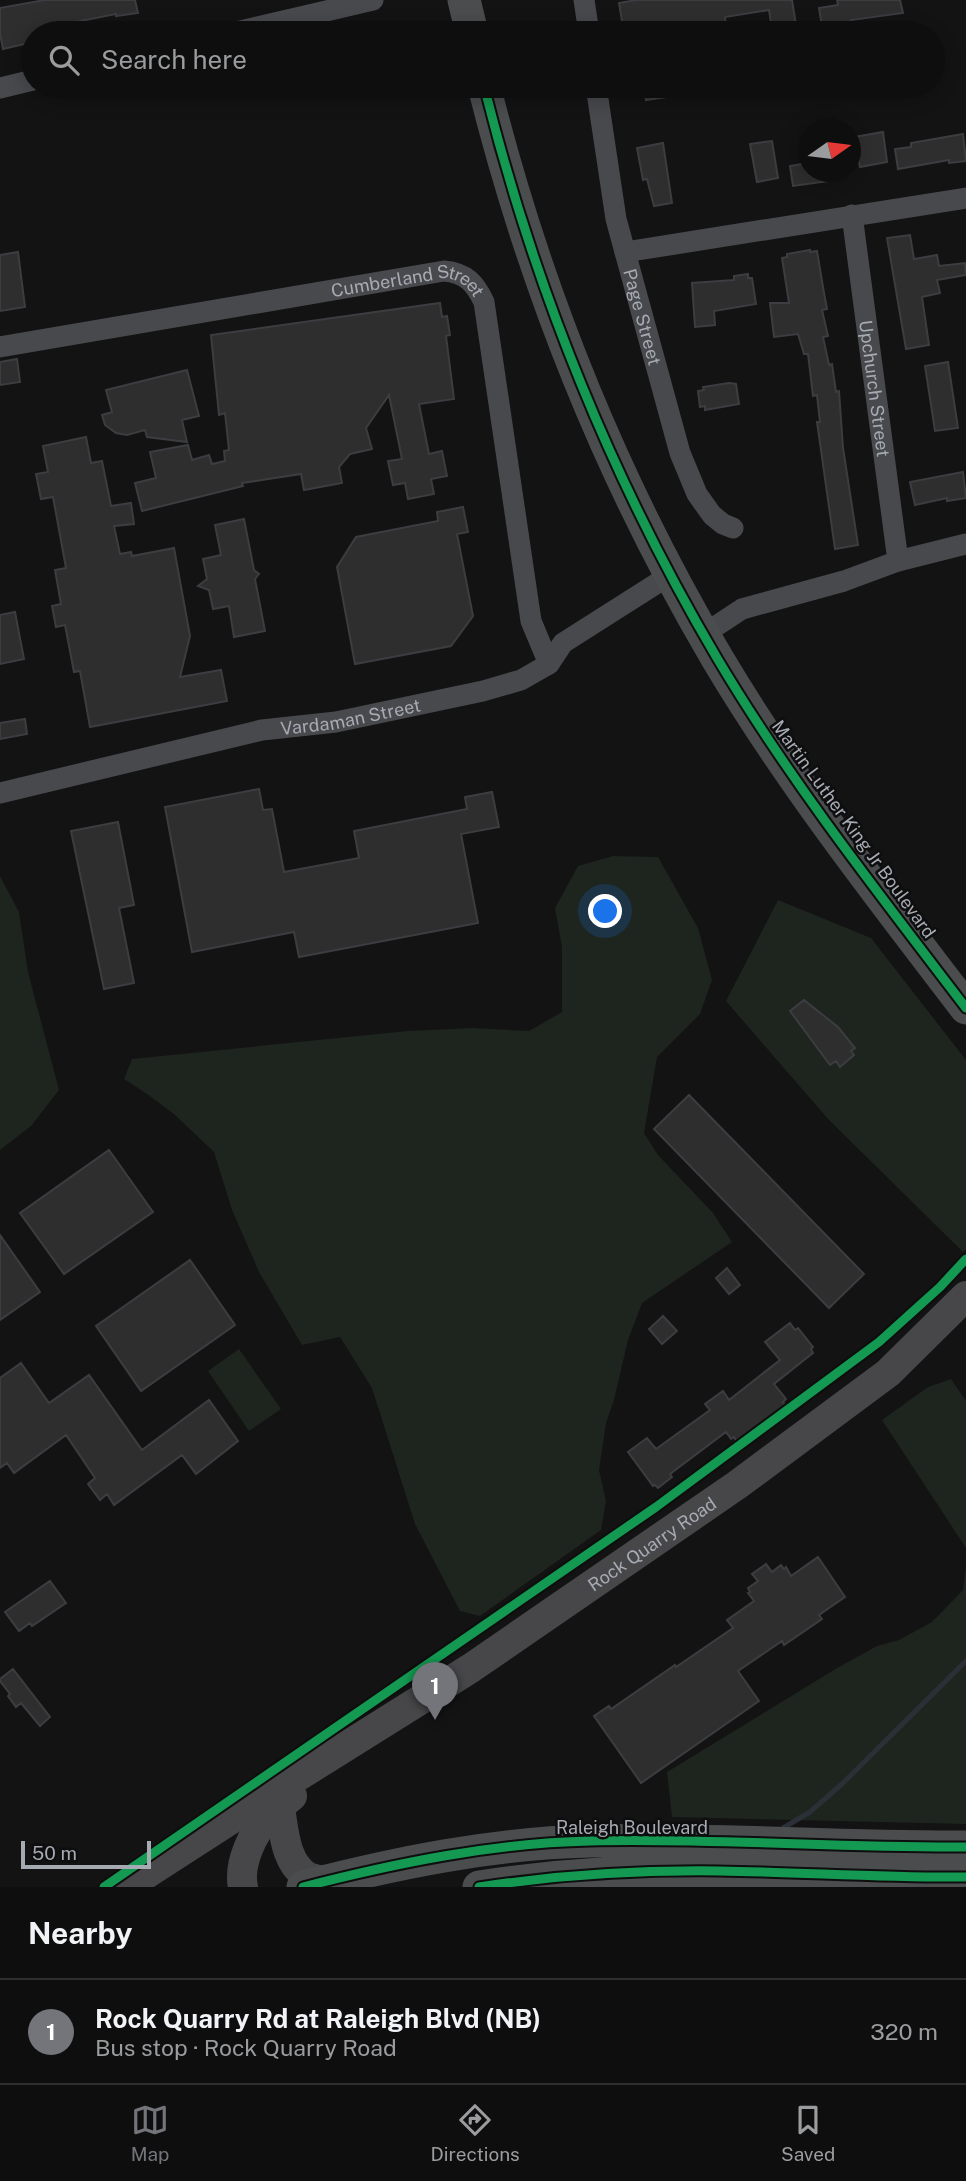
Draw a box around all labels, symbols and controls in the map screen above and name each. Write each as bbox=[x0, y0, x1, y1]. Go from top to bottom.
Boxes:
search box bbox=[21, 21, 945, 98]
icon: search bbox=[45, 41, 83, 79]
text: Search here bbox=[101, 44, 247, 75]
north arrow bbox=[798, 119, 861, 182]
street label: Cumberland Street bbox=[329, 260, 489, 301]
street label: Page Street bbox=[620, 266, 666, 368]
street label: Upchurch Street bbox=[856, 319, 895, 458]
street label: Vardaman Street bbox=[279, 694, 422, 738]
street label: Martin Luther King Jr Boulevard bbox=[768, 716, 940, 942]
your location bbox=[588, 894, 622, 928]
street label: Rock Quarry Road bbox=[584, 1492, 720, 1595]
pin: 1 bbox=[412, 1662, 458, 1720]
street label: Raleigh Boulevard bbox=[556, 1817, 708, 1838]
scale bar bbox=[21, 1838, 150, 1870]
text: 50 m bbox=[32, 1842, 77, 1864]
text: Nearby bbox=[28, 1915, 132, 1951]
text: Rock Quarry Rd at Raleigh Blvd (NB) bbox=[95, 2003, 541, 2034]
text: 1 bbox=[46, 2018, 56, 2045]
text: 320 m bbox=[870, 2018, 938, 2045]
text: Bus stop · Rock Quarry Road bbox=[95, 2034, 397, 2061]
tab: Map bbox=[131, 2101, 169, 2165]
tab: Directions bbox=[430, 2101, 520, 2165]
tab: Saved bbox=[781, 2101, 835, 2165]

